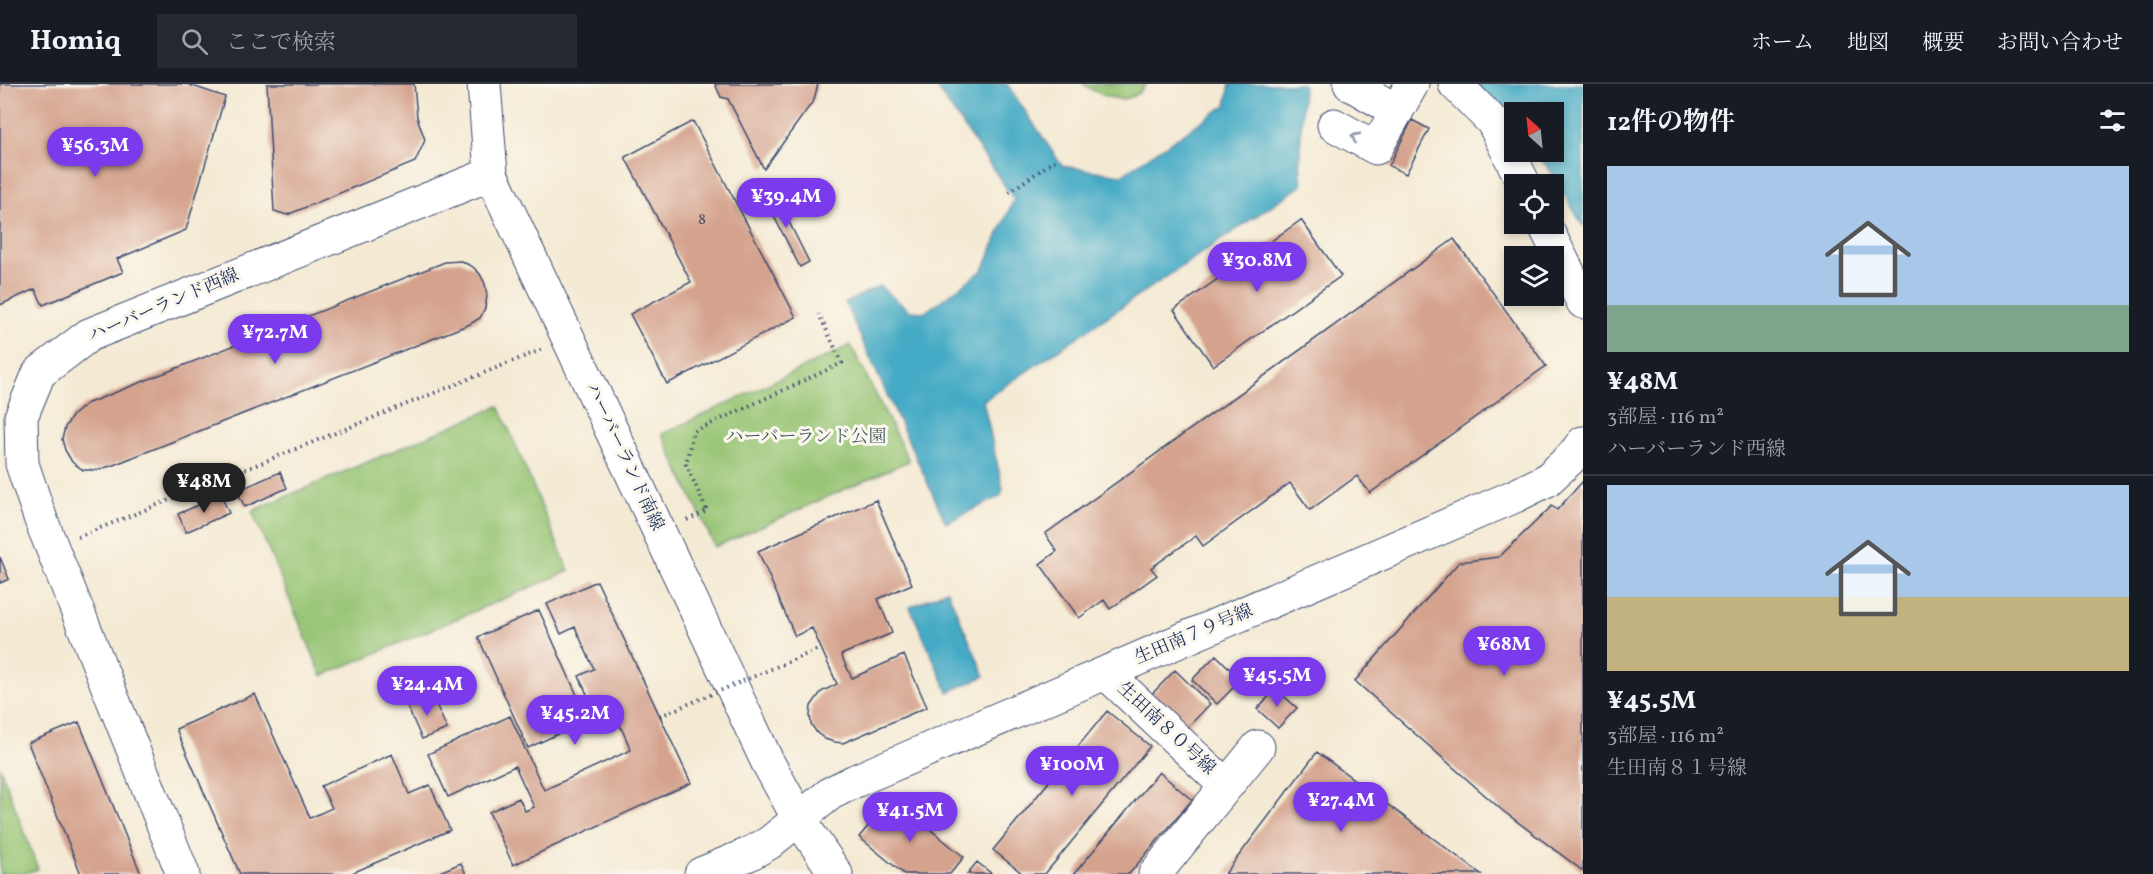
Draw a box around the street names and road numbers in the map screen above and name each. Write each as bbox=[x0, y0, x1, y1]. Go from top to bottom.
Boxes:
street label: ハーバーランド西線 bbox=[85, 263, 243, 349]
street label: ハーバーランド南線 bbox=[579, 379, 669, 535]
street label: 生田南７９号線 bbox=[1131, 599, 1257, 671]
street label: 生田南８０号線 bbox=[1111, 677, 1221, 781]

